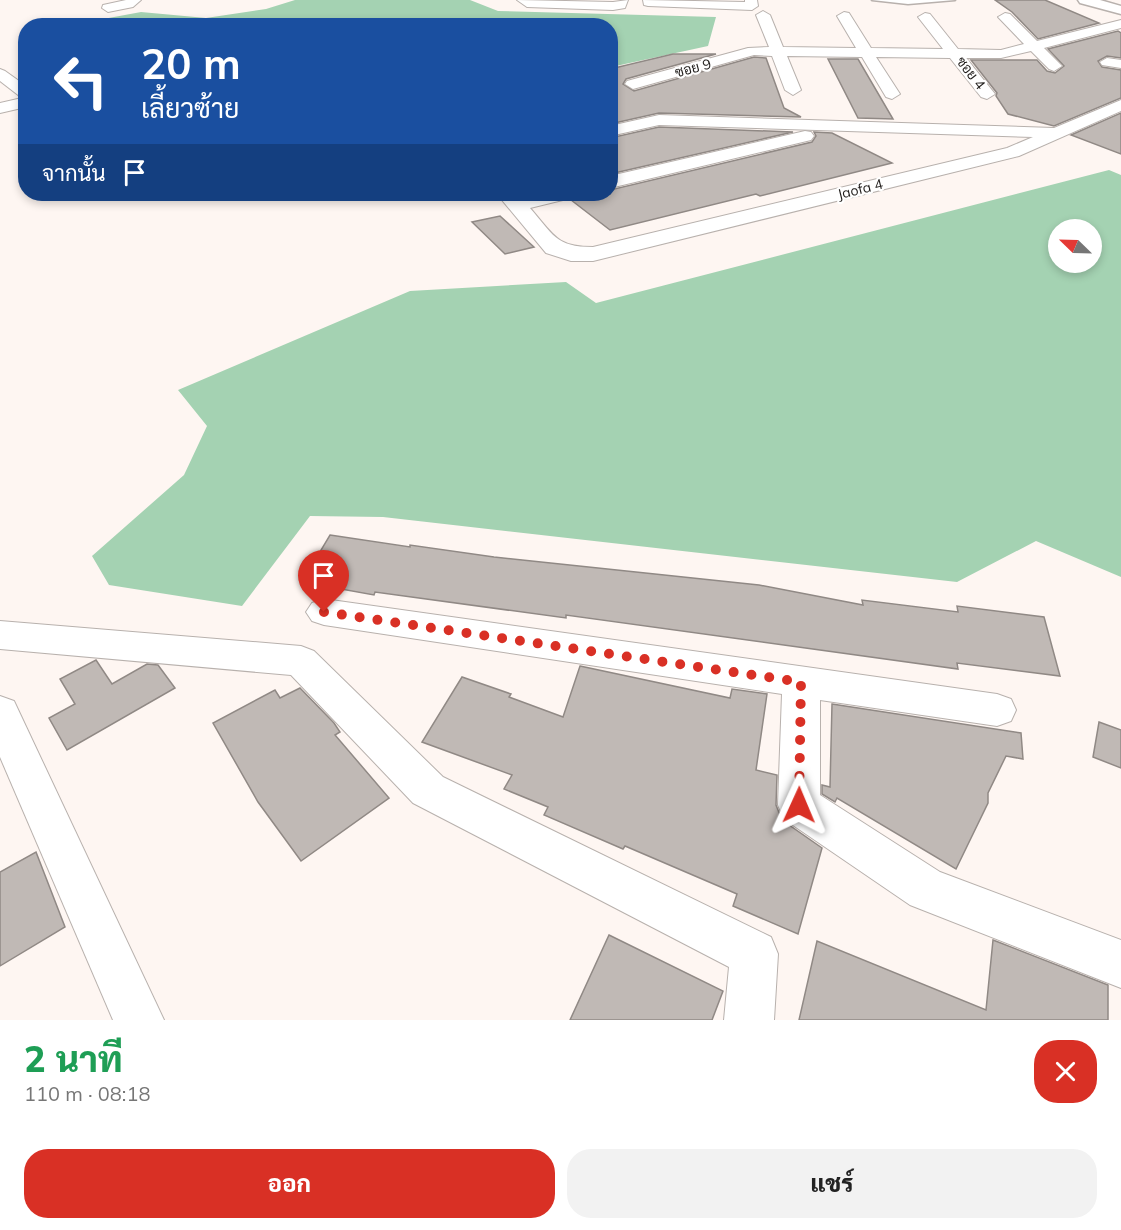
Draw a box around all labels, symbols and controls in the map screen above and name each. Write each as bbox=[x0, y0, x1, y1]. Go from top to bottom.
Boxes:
text: 20 m bbox=[141, 37, 241, 90]
icon: left bbox=[42, 42, 120, 120]
street label: ซอย 4 bbox=[953, 53, 990, 94]
street label: ซอย 9 bbox=[673, 55, 713, 81]
text: เลี้ยวซ้าย bbox=[141, 91, 239, 125]
icon: arrive bbox=[118, 156, 151, 189]
text: จากนั้น bbox=[42, 159, 106, 187]
street label: Jaofa 4 bbox=[835, 175, 885, 203]
north arrow bbox=[1048, 219, 1102, 273]
map controls bbox=[1048, 219, 1102, 273]
pin bbox=[298, 550, 349, 612]
icon: arrive bbox=[307, 559, 340, 592]
position arrow bbox=[767, 773, 831, 837]
text: 2 นาที bbox=[24, 1036, 123, 1081]
button: close bbox=[1034, 1040, 1097, 1103]
text: 110 m · 08:18 bbox=[24, 1081, 150, 1106]
button: ออก bbox=[24, 1149, 555, 1218]
button: แชร์ bbox=[567, 1149, 1097, 1218]

